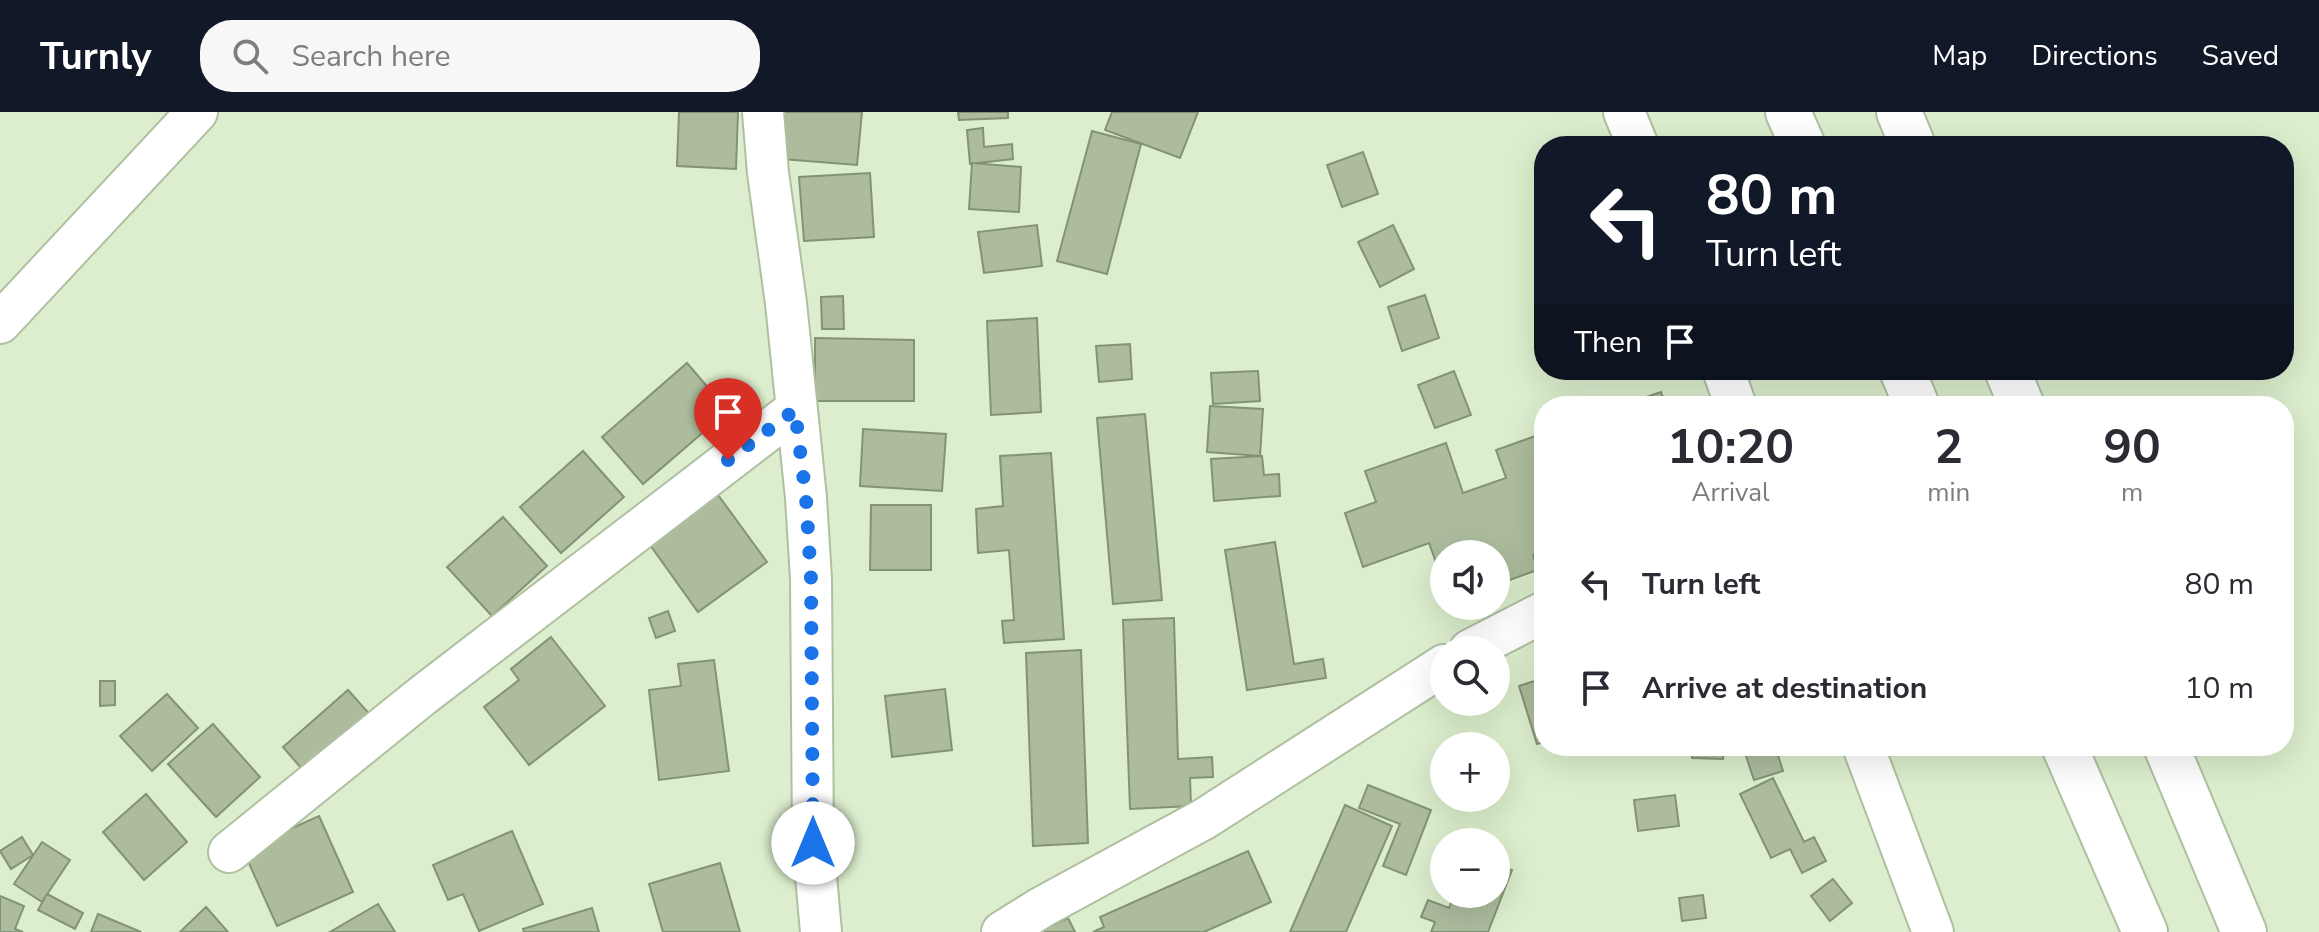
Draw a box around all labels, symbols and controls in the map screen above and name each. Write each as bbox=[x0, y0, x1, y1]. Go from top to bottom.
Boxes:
search box bbox=[200, 20, 760, 92]
text: Turnly bbox=[40, 31, 152, 82]
icon: search bbox=[228, 34, 272, 78]
text: Search here bbox=[292, 36, 451, 77]
text: Map bbox=[1932, 37, 1987, 75]
text: Directions bbox=[2031, 37, 2158, 75]
text: Saved bbox=[2202, 37, 2279, 75]
text: 80 m bbox=[1706, 157, 1837, 234]
icon: left bbox=[1574, 168, 1678, 272]
text: Turn left bbox=[1706, 230, 1841, 279]
icon: arrive bbox=[1658, 320, 1702, 364]
text: Then bbox=[1574, 322, 1642, 363]
pin bbox=[694, 378, 762, 460]
icon: arrive bbox=[706, 390, 750, 434]
text: 10:20 bbox=[1667, 414, 1794, 480]
text: 2 bbox=[1934, 414, 1963, 480]
text: 90 bbox=[2103, 414, 2161, 480]
text: Arrival bbox=[1691, 475, 1770, 510]
text: min bbox=[1927, 475, 1970, 510]
text: m bbox=[2121, 475, 2143, 510]
map controls bbox=[1430, 540, 1510, 908]
button: sound bbox=[1430, 540, 1510, 620]
icon: left bbox=[1574, 562, 1618, 606]
text: Turn left bbox=[1642, 564, 1760, 605]
text: 80 m bbox=[2185, 564, 2254, 605]
button: search bbox=[1430, 636, 1510, 716]
icon: arrive bbox=[1574, 666, 1618, 710]
text: Arrive at destination bbox=[1642, 668, 1927, 709]
text: 10 m bbox=[2185, 668, 2254, 709]
button: + bbox=[1430, 732, 1510, 812]
position arrow bbox=[771, 801, 855, 885]
button: − bbox=[1430, 828, 1510, 908]

